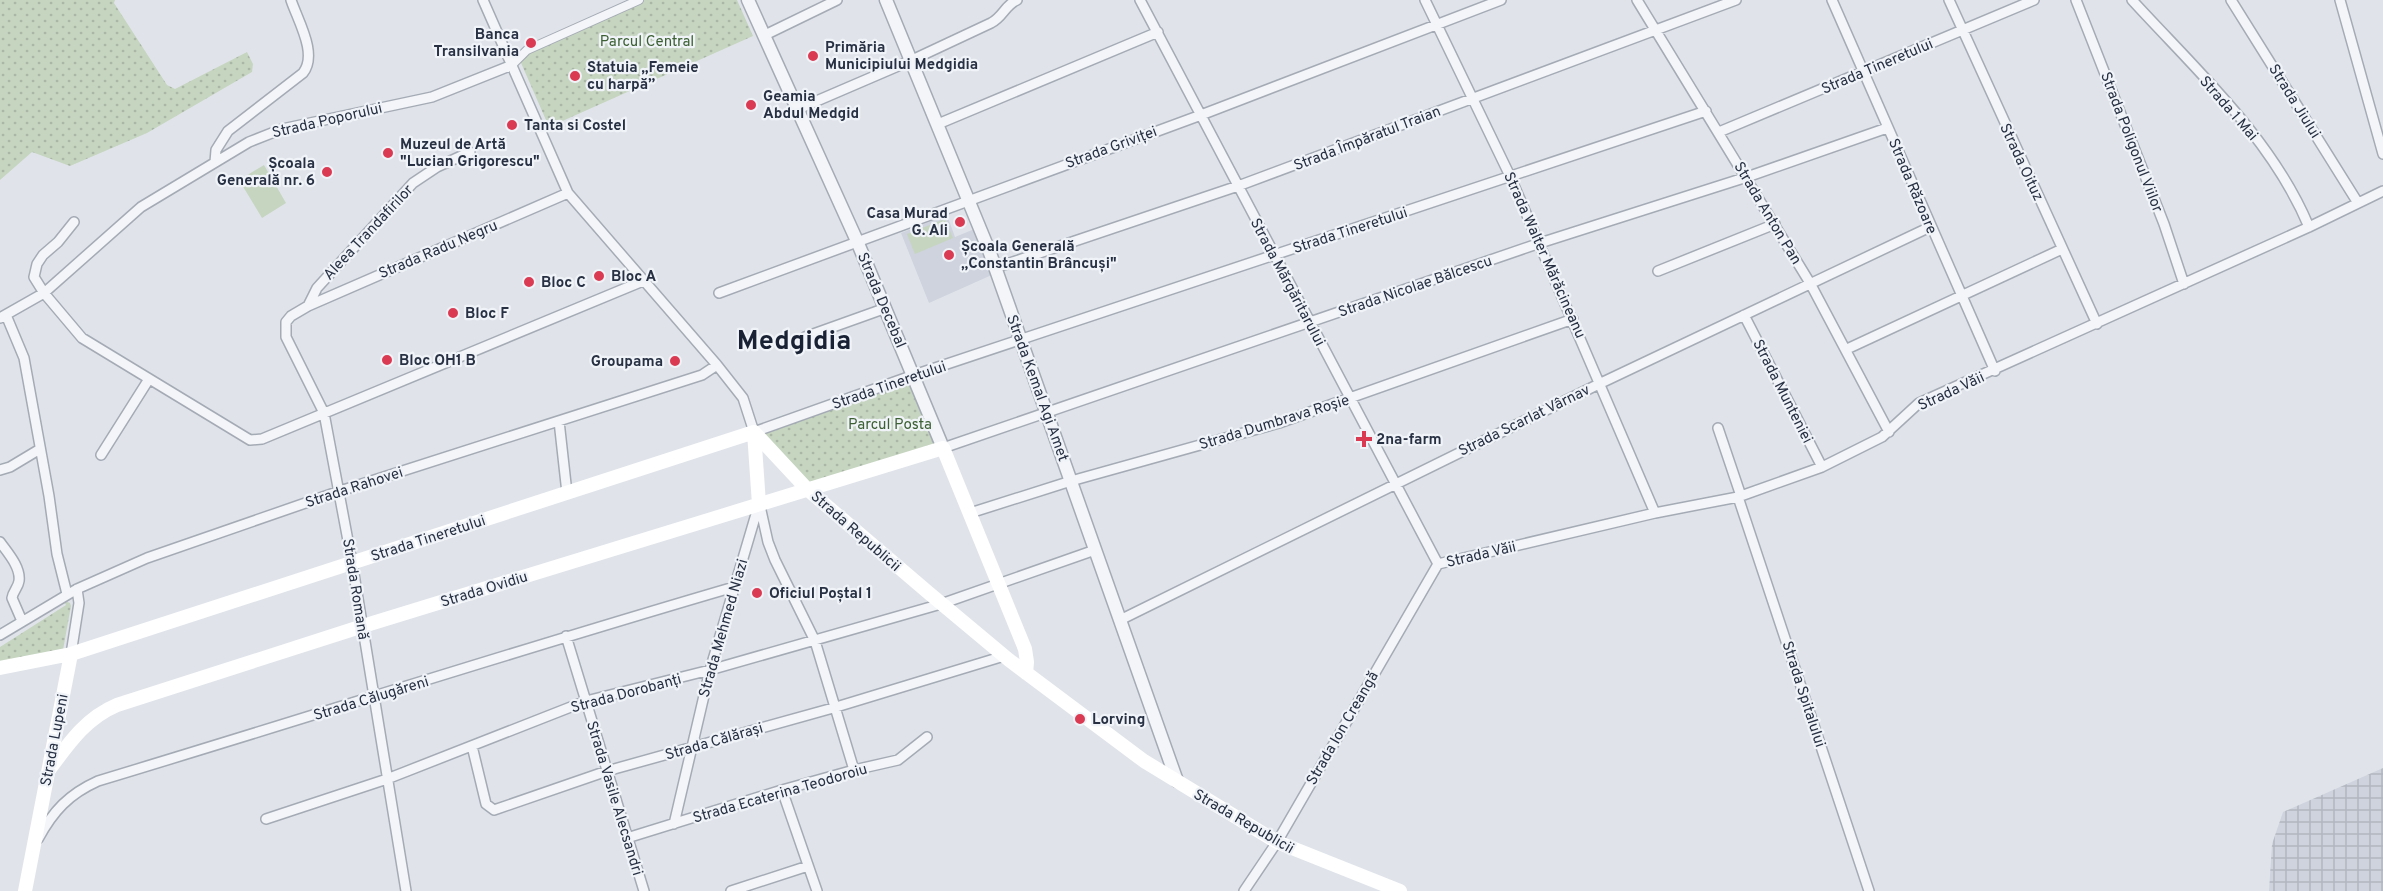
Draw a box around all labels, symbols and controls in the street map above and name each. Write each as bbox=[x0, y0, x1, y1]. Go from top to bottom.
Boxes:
place label: Banca Transilvania bbox=[434, 26, 519, 62]
park label: Parcul Central bbox=[600, 33, 694, 52]
street label: Strada Tineretului bbox=[1819, 35, 1936, 99]
marker: Banca Transilvania bbox=[524, 36, 538, 50]
place label: Primăria Municipiului Medgidia bbox=[825, 39, 978, 75]
marker: Primăria Municipiului Medgidia bbox=[806, 49, 820, 63]
place label: Statuia „Femeie cu harpă” bbox=[587, 59, 699, 95]
street label: Strada Jiului bbox=[2263, 61, 2324, 142]
marker: Statuia „Femeie cu harpă” bbox=[568, 69, 582, 83]
street label: Strada Poligonul Viilor bbox=[2095, 70, 2166, 216]
street label: Strada 1 Mai bbox=[2195, 73, 2261, 145]
place label: Geamia Abdul Medgid bbox=[763, 88, 859, 124]
marker: Geamia Abdul Medgid bbox=[744, 98, 758, 112]
street label: Strada Poporului bbox=[270, 100, 384, 143]
street label: Strada Împăratul Traian bbox=[1291, 102, 1444, 176]
place label: Tanta si Costel bbox=[524, 117, 626, 136]
marker: Tanta si Costel bbox=[505, 118, 519, 132]
street label: Strada Oituz bbox=[1994, 121, 2047, 204]
street label: Strada Griviței bbox=[1063, 123, 1160, 174]
place label: Muzeul de Artă "Lucian Grigorescu" bbox=[400, 136, 540, 172]
street label: Strada Răzoare bbox=[1883, 136, 1940, 237]
marker: Muzeul de Artă "Lucian Grigorescu" bbox=[381, 146, 395, 160]
place label: Școala Generală nr. 6 bbox=[217, 155, 315, 191]
street label: Strada Anton Pan bbox=[1729, 159, 1805, 269]
marker: Școala Generală nr. 6 bbox=[320, 165, 334, 179]
street label: Strada Walter Mărăcineanu bbox=[1498, 169, 1589, 342]
street label: Aleea Trandafirilor bbox=[320, 181, 418, 285]
street label: Strada Tineretului bbox=[1291, 204, 1410, 259]
place label: Casa Murad G. Ali bbox=[867, 205, 948, 241]
marker: Casa Murad G. Ali bbox=[953, 215, 967, 229]
street label: Strada Mărgăritarului bbox=[1245, 215, 1328, 350]
street label: Strada Radu Negru bbox=[376, 217, 501, 284]
place label: Școala Generală „Constantin Brâncuși" bbox=[961, 238, 1117, 274]
marker: Școala Generală „Constantin Brâncuși" bbox=[942, 248, 956, 262]
street label: Strada Decebal bbox=[852, 250, 909, 351]
street label: Strada Nicolae Bălcescu bbox=[1336, 252, 1495, 323]
place label: Bloc A bbox=[611, 268, 657, 287]
marker: Bloc A bbox=[592, 269, 606, 283]
place label: Bloc C bbox=[541, 274, 586, 293]
marker: Bloc C bbox=[522, 275, 536, 289]
place label: Bloc F bbox=[465, 305, 509, 324]
marker: Bloc F bbox=[446, 306, 460, 320]
street label: Strada Kemal Agi Amet bbox=[1001, 313, 1072, 464]
district label: Medgidia bbox=[737, 325, 851, 359]
street label: Strada Munteniei bbox=[1747, 337, 1816, 447]
place label: Bloc OH1 B bbox=[399, 352, 476, 371]
marker: Bloc OH1 B bbox=[380, 353, 394, 367]
place label: Groupama bbox=[591, 353, 663, 372]
marker: Groupama bbox=[668, 354, 682, 368]
street label: Strada Tineretului bbox=[830, 358, 949, 415]
street label: Strada Văii bbox=[1915, 369, 1988, 416]
street label: Strada Scarlat Vârnav bbox=[1456, 381, 1594, 461]
street label: Strada Dumbrava Roșie bbox=[1197, 392, 1352, 455]
park label: Parcul Posta bbox=[848, 416, 932, 435]
place label: 2na-farm bbox=[1376, 431, 1442, 450]
marker: 2na-farm bbox=[1357, 432, 1371, 446]
street label: Strada Rahovei bbox=[303, 464, 406, 513]
street label: Strada Republicii bbox=[806, 488, 904, 577]
street label: Strada Tineretului bbox=[369, 512, 488, 567]
street label: Strada Romană bbox=[337, 537, 372, 641]
street label: Strada Văii bbox=[1445, 538, 1518, 573]
street label: Strada Mehmed Niazi bbox=[696, 557, 753, 700]
street label: Strada Ovidiu bbox=[438, 568, 530, 613]
place label: Oficiul Poștal 1 bbox=[769, 585, 872, 604]
marker: Oficiul Poștal 1 bbox=[750, 586, 764, 600]
street label: Strada Spitalului bbox=[1776, 639, 1829, 750]
street label: Strada Ion Creangă bbox=[1303, 668, 1384, 789]
street label: Strada Dorobanți bbox=[569, 671, 684, 718]
street label: Strada Călugăreni bbox=[311, 673, 431, 726]
street label: Strada Lupeni bbox=[37, 693, 74, 788]
place label: Lorving bbox=[1092, 711, 1145, 730]
marker: Lorving bbox=[1073, 712, 1087, 726]
street label: Strada Vasile Alecsandri bbox=[581, 719, 646, 878]
street label: Strada Călărași bbox=[663, 719, 766, 766]
street label: Strada Ecaterina Teodoroiu bbox=[691, 760, 870, 828]
street label: Strada Republicii bbox=[1189, 786, 1297, 859]

